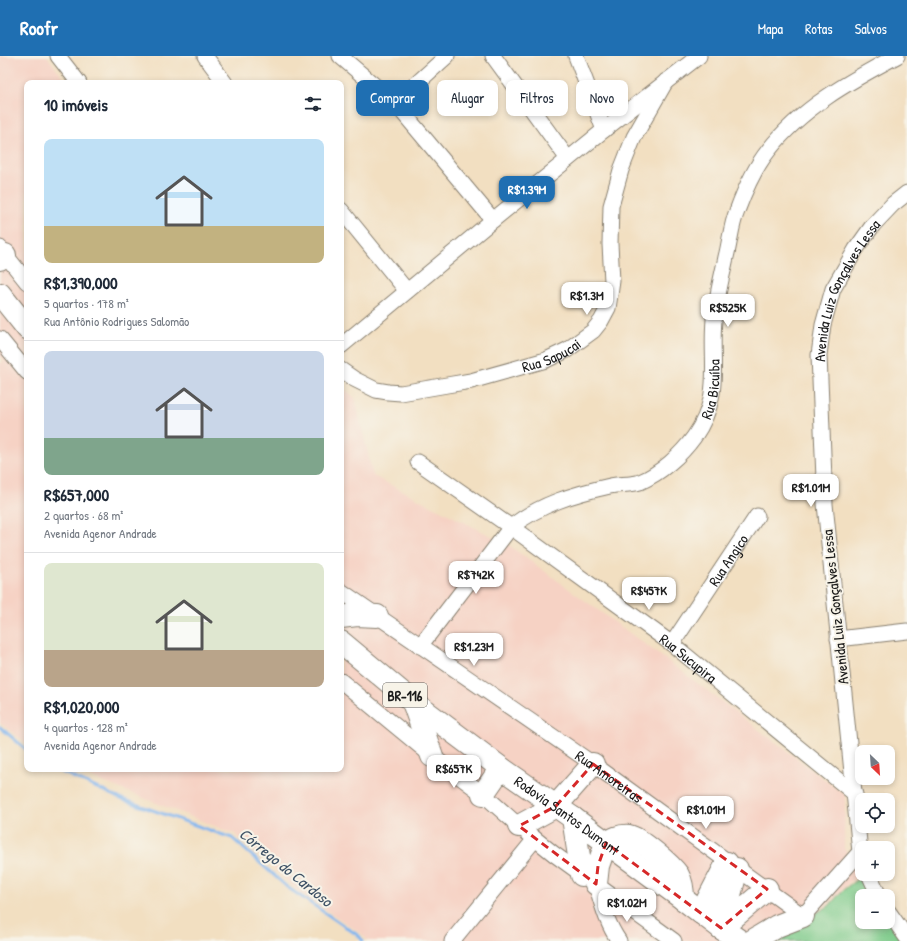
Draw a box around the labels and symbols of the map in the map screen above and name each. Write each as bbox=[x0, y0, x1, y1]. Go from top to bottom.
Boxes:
pin: R$1.39M bbox=[490, 176, 564, 210]
street label: Avenida Luiz Gonçalves Lessa bbox=[808, 214, 884, 362]
pin: R$1.3M bbox=[554, 282, 620, 316]
pin: R$525K bbox=[695, 294, 761, 328]
street label: Rua Sapucai bbox=[519, 333, 585, 377]
street label: Rua Bicuíba bbox=[695, 359, 724, 422]
pin: R$1.01M bbox=[774, 474, 848, 508]
street label: Avenida Luiz Gonçalves Lessa bbox=[816, 529, 854, 685]
street label: Rua Angico bbox=[703, 530, 753, 590]
pin: R$742K bbox=[443, 561, 509, 595]
pin: R$457K bbox=[616, 577, 682, 611]
street label: Rua Sucupira bbox=[656, 628, 722, 688]
pin: R$1.23M bbox=[437, 633, 511, 667]
road number: BR-116 bbox=[383, 683, 427, 707]
street label: Rua Amoreiras bbox=[572, 745, 648, 808]
north arrow bbox=[855, 745, 895, 785]
pin: R$657K bbox=[421, 755, 487, 789]
street label: Rodovia Santos Dumont bbox=[510, 770, 625, 860]
pin: R$1.01M bbox=[669, 796, 743, 830]
water label: Córrego do Cardoso bbox=[235, 823, 338, 912]
pin: R$1.02M bbox=[590, 889, 664, 923]

